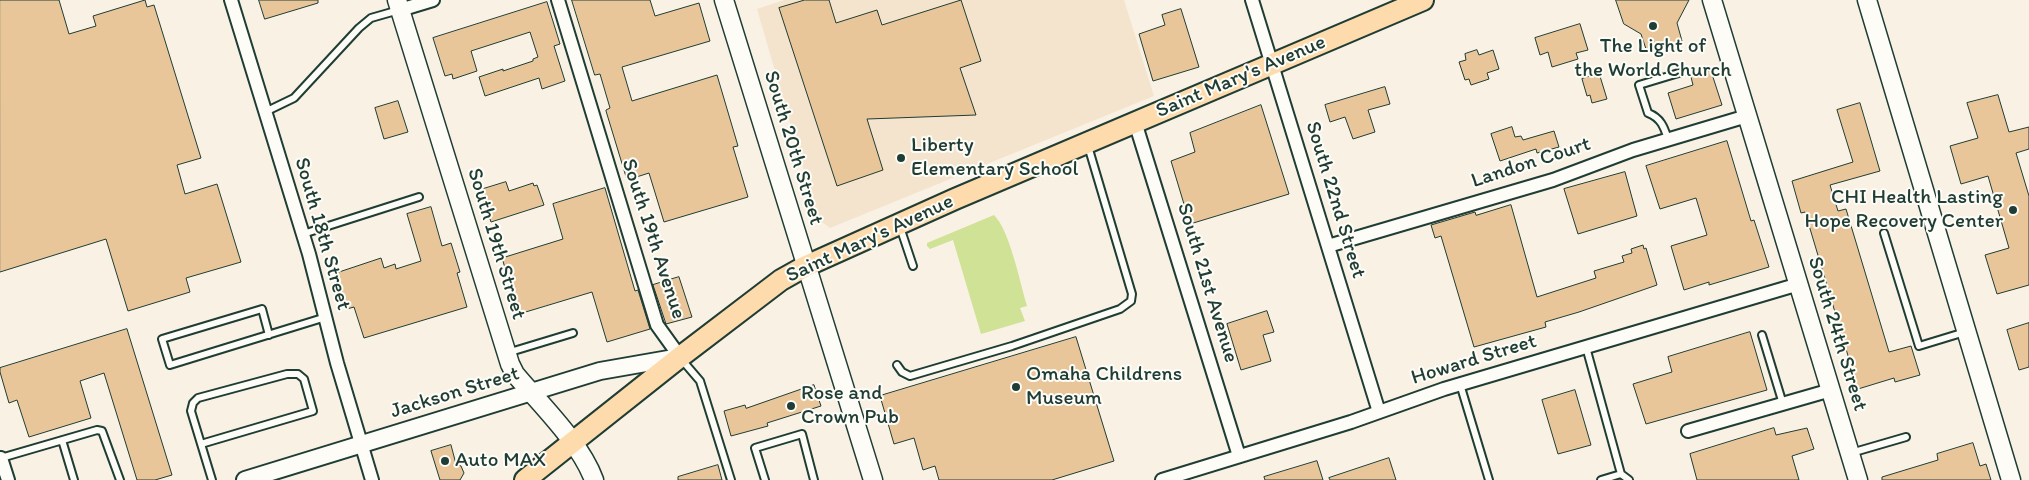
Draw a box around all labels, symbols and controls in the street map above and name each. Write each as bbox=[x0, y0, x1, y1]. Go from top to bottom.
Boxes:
marker: The Light of the World Church bbox=[1647, 20, 1659, 32]
street label: Saint Mary's Avenue bbox=[1152, 30, 1330, 124]
place label: The Light of the World Church bbox=[1574, 34, 1732, 84]
street label: South 20th Street bbox=[758, 68, 828, 228]
street label: South 22nd Street bbox=[1299, 118, 1371, 282]
street label: Landon Court bbox=[1468, 132, 1594, 194]
place label: Liberty Elementary School bbox=[911, 133, 1078, 183]
marker: Liberty Elementary School bbox=[895, 152, 907, 164]
street label: South 18th Street bbox=[288, 155, 356, 313]
street label: South 19th Avenue bbox=[615, 156, 691, 322]
street label: South 19th Street bbox=[461, 165, 531, 323]
place label: CHI Health Lasting Hope Recovery Center bbox=[1805, 185, 2003, 235]
street label: Saint Mary's Avenue bbox=[782, 189, 958, 289]
street label: South 21st Avenue bbox=[1171, 200, 1243, 366]
marker: CHI Health Lasting Hope Recovery Center bbox=[2007, 204, 2019, 216]
street label: South 24th Street bbox=[1802, 254, 1872, 414]
street label: Howard Street bbox=[1408, 329, 1540, 391]
street label: Jackson Street bbox=[387, 361, 523, 425]
place label: Omaha Childrens Museum bbox=[1026, 362, 1182, 412]
place label: Rose and Crown Pub bbox=[801, 381, 899, 431]
marker: Omaha Childrens Museum bbox=[1010, 381, 1022, 393]
marker: Rose and Crown Pub bbox=[785, 400, 797, 412]
place label: Auto MAX bbox=[455, 448, 546, 474]
marker: Auto MAX bbox=[439, 455, 451, 467]

